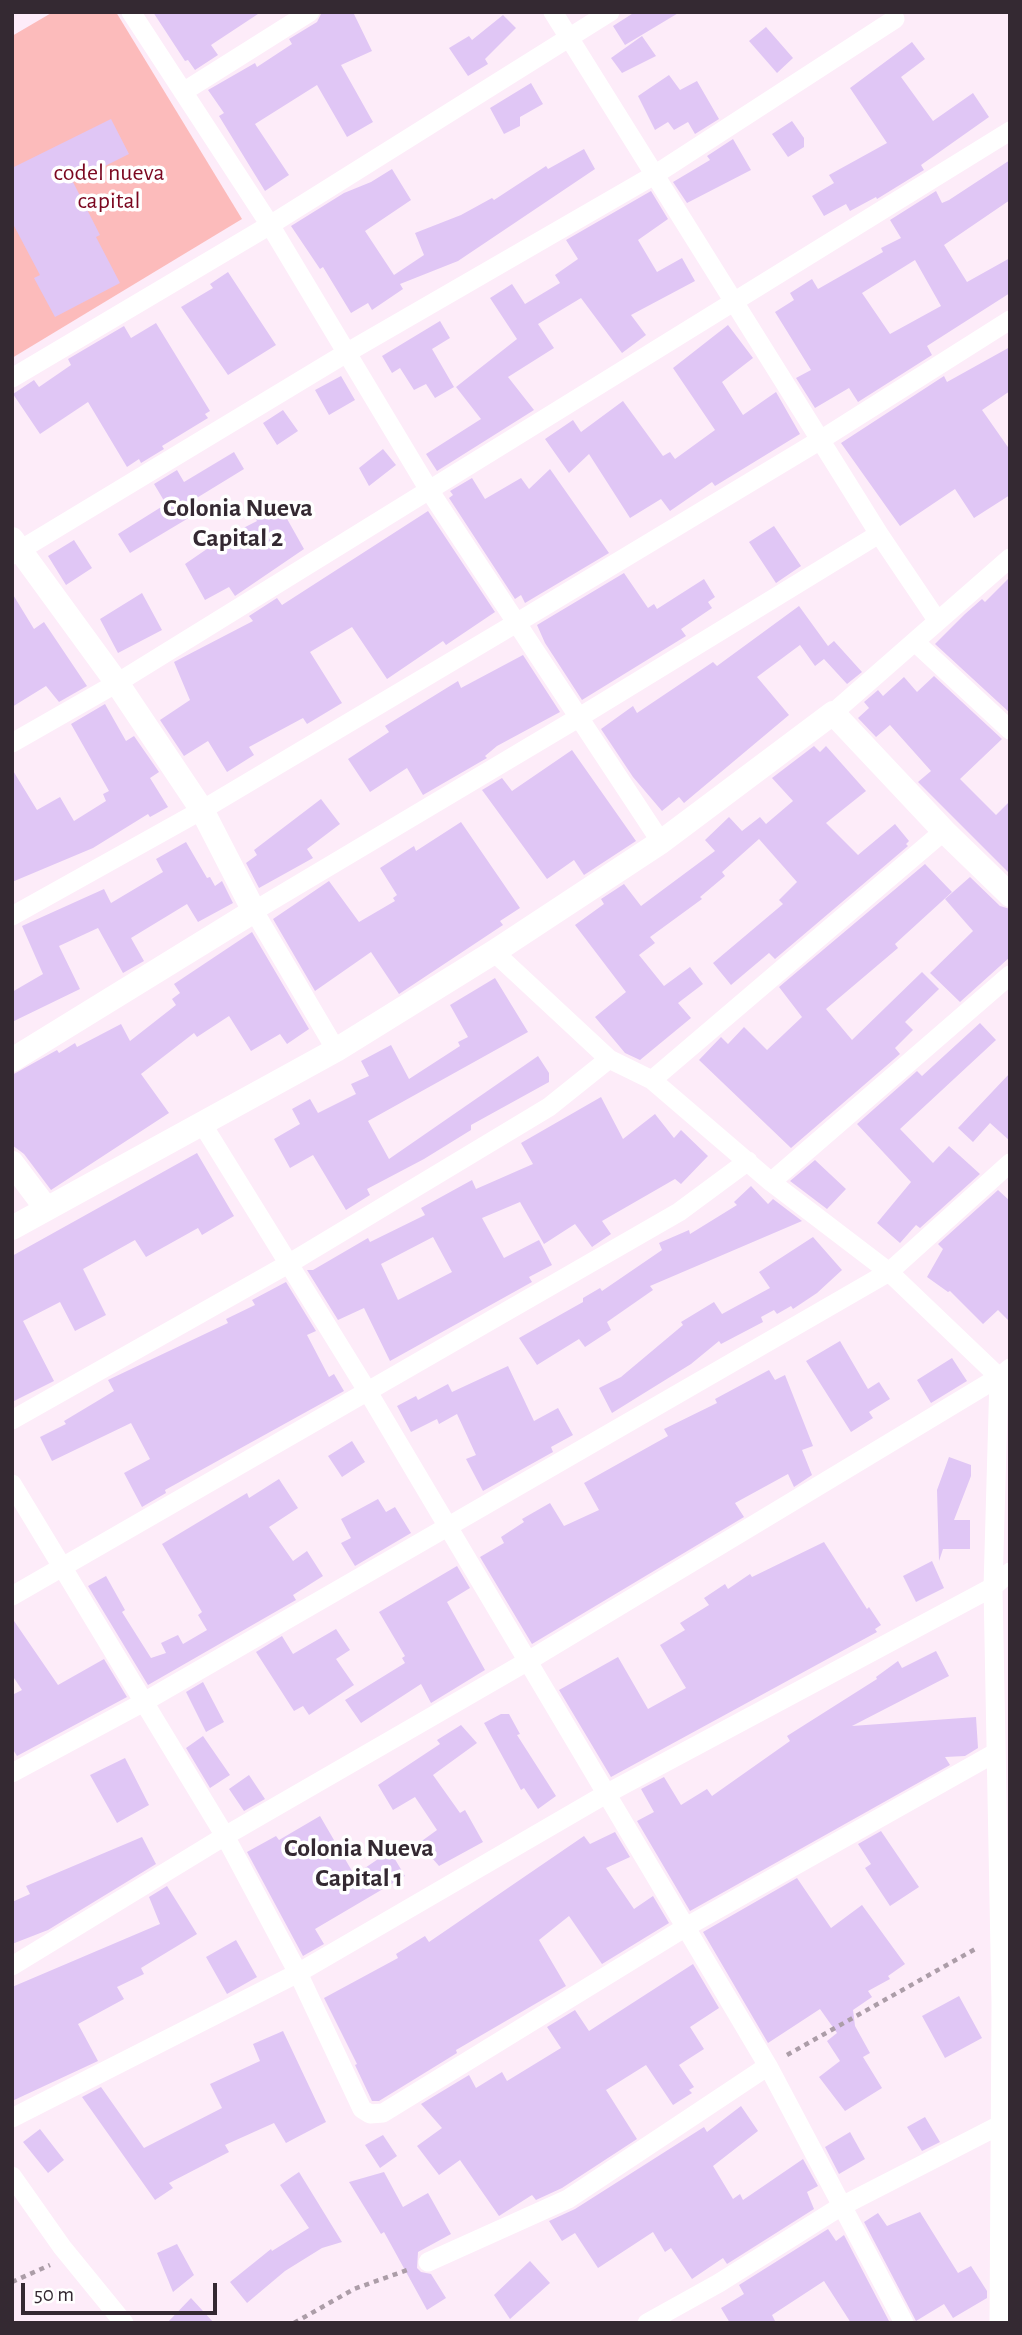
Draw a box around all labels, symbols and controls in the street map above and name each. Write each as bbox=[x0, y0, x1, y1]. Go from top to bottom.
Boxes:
park label: codel nueva capital bbox=[54, 159, 164, 215]
district label: Colonia Nueva Capital 2 bbox=[163, 492, 313, 554]
district label: Colonia Nueva Capital 1 bbox=[284, 1832, 434, 1894]
scale bar bbox=[24, 2268, 220, 2312]
text: 50 m bbox=[34, 2284, 74, 2305]

